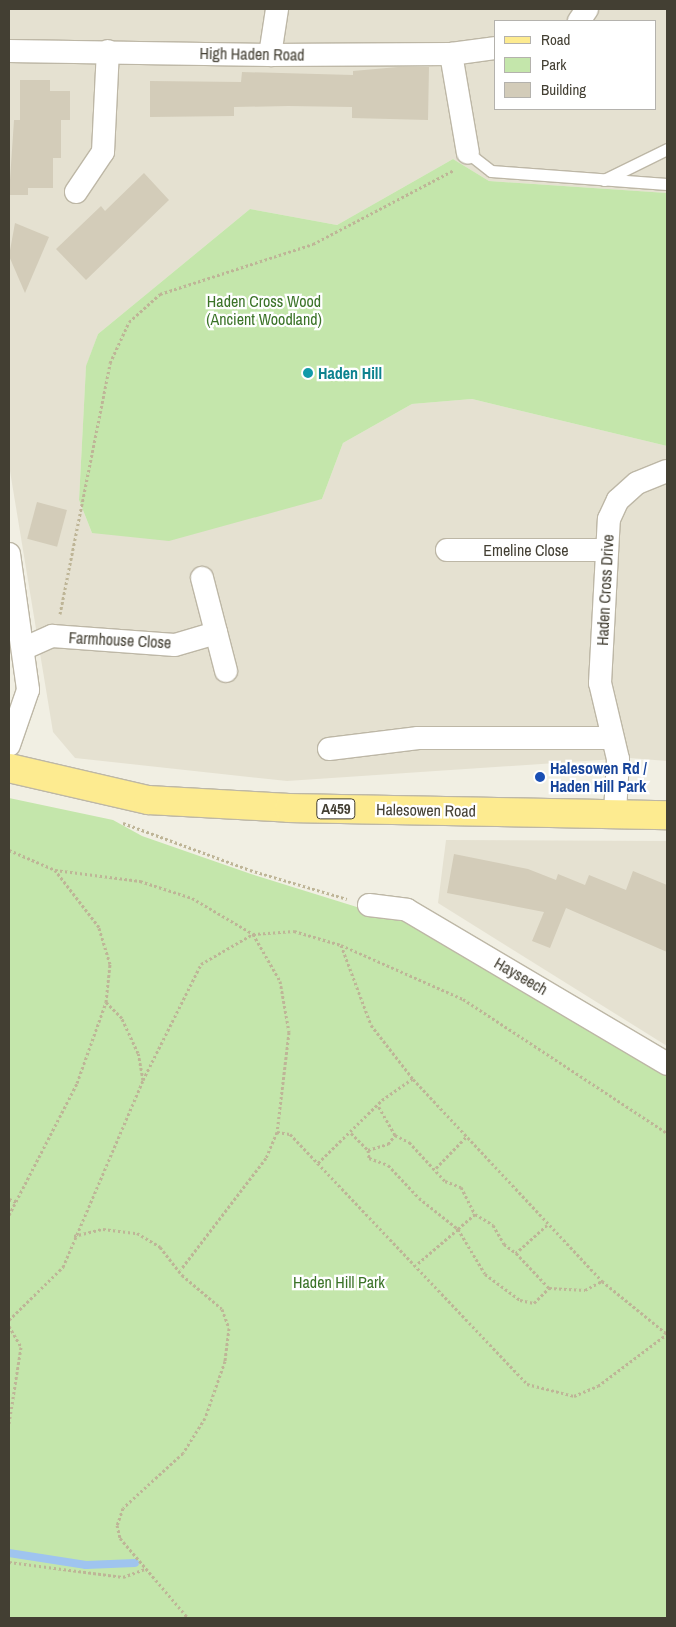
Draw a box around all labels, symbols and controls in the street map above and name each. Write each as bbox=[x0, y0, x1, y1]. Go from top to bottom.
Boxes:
legend bbox=[493, 20, 656, 110]
text: Road bbox=[541, 29, 570, 50]
street label: High Haden Road bbox=[199, 43, 305, 65]
text: Park bbox=[541, 54, 566, 75]
text: Building bbox=[541, 79, 586, 100]
park label: Haden Cross Wood (Ancient Woodland) bbox=[206, 291, 322, 329]
place label: Haden Hill bbox=[318, 363, 382, 383]
marker: Haden Hill bbox=[302, 367, 314, 379]
street label: Haden Cross Drive bbox=[592, 534, 618, 646]
street label: Emeline Close bbox=[483, 540, 569, 560]
street label: Farmhouse Close bbox=[68, 628, 172, 652]
place label: Halesowen Rd / Haden Hill Park bbox=[550, 758, 647, 796]
marker: Halesowen Rd / Haden Hill Park bbox=[534, 771, 546, 783]
road number: A459 bbox=[316, 796, 356, 822]
street label: Halesowen Road bbox=[376, 800, 476, 820]
street label: Hayseech bbox=[491, 953, 551, 999]
park label: Haden Hill Park bbox=[293, 1272, 385, 1292]

